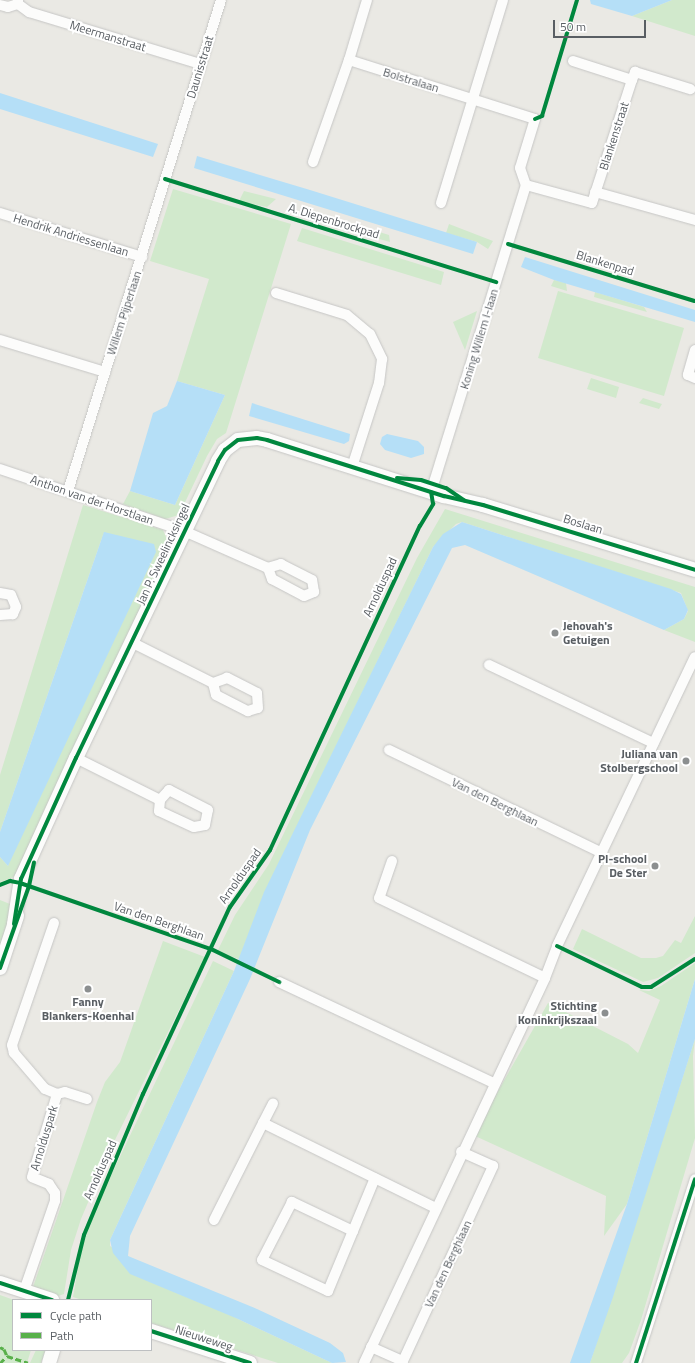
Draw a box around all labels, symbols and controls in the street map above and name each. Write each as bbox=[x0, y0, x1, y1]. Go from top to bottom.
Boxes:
scale bar bbox=[555, 12, 648, 38]
text: 50 m bbox=[560, 17, 586, 36]
street label: Meermanstraat bbox=[68, 18, 148, 54]
street label: Daunisstraat bbox=[184, 34, 216, 100]
street label: Bolstralaan bbox=[381, 65, 441, 95]
street label: Blankenstraat bbox=[596, 100, 632, 172]
street label: A. Diepenbrockpad bbox=[287, 200, 381, 242]
street label: Hendrik Andriessenlaan bbox=[12, 211, 130, 259]
street label: Blankenpad bbox=[574, 247, 636, 279]
street label: Willem Pijperlaan bbox=[104, 269, 144, 357]
street label: Koning Willem I-laan bbox=[457, 287, 501, 391]
street label: Anthon van der Horstlaan bbox=[29, 472, 155, 528]
street label: Jan P. Sweelincksingel bbox=[133, 501, 193, 607]
street label: Boslaan bbox=[562, 511, 604, 537]
street label: Arnolduspad bbox=[360, 555, 400, 619]
place label: Jehovah's Getuigen bbox=[563, 619, 613, 647]
marker: Jehovah's Getuigen bbox=[550, 628, 560, 638]
place label: Juliana van Stolbergschool bbox=[600, 747, 678, 775]
marker: Juliana van Stolbergschool bbox=[681, 756, 691, 766]
street label: Van den Berghlaan bbox=[449, 775, 541, 829]
street label: Arnolduspad bbox=[216, 846, 264, 906]
place label: PI-school De Ster bbox=[598, 852, 647, 880]
marker: PI-school De Ster bbox=[650, 861, 660, 871]
street label: Van den Berghlaan bbox=[112, 899, 206, 943]
marker: Fanny Blankers-Koenhal bbox=[83, 984, 93, 994]
place label: Fanny Blankers-Koenhal bbox=[42, 995, 134, 1023]
place label: Stichting Koninkrijkszaal bbox=[518, 999, 597, 1027]
marker: Stichting Koninkrijkszaal bbox=[600, 1008, 610, 1018]
street label: Arnolduspark bbox=[27, 1104, 61, 1172]
street label: Arnolduspad bbox=[80, 1138, 120, 1202]
street label: Van den Berghlaan bbox=[421, 1218, 475, 1310]
legend bbox=[12, 1299, 152, 1351]
text: Cycle path bbox=[50, 1306, 102, 1325]
street label: Nieuweweg bbox=[173, 1322, 235, 1354]
text: Path bbox=[50, 1326, 74, 1345]

